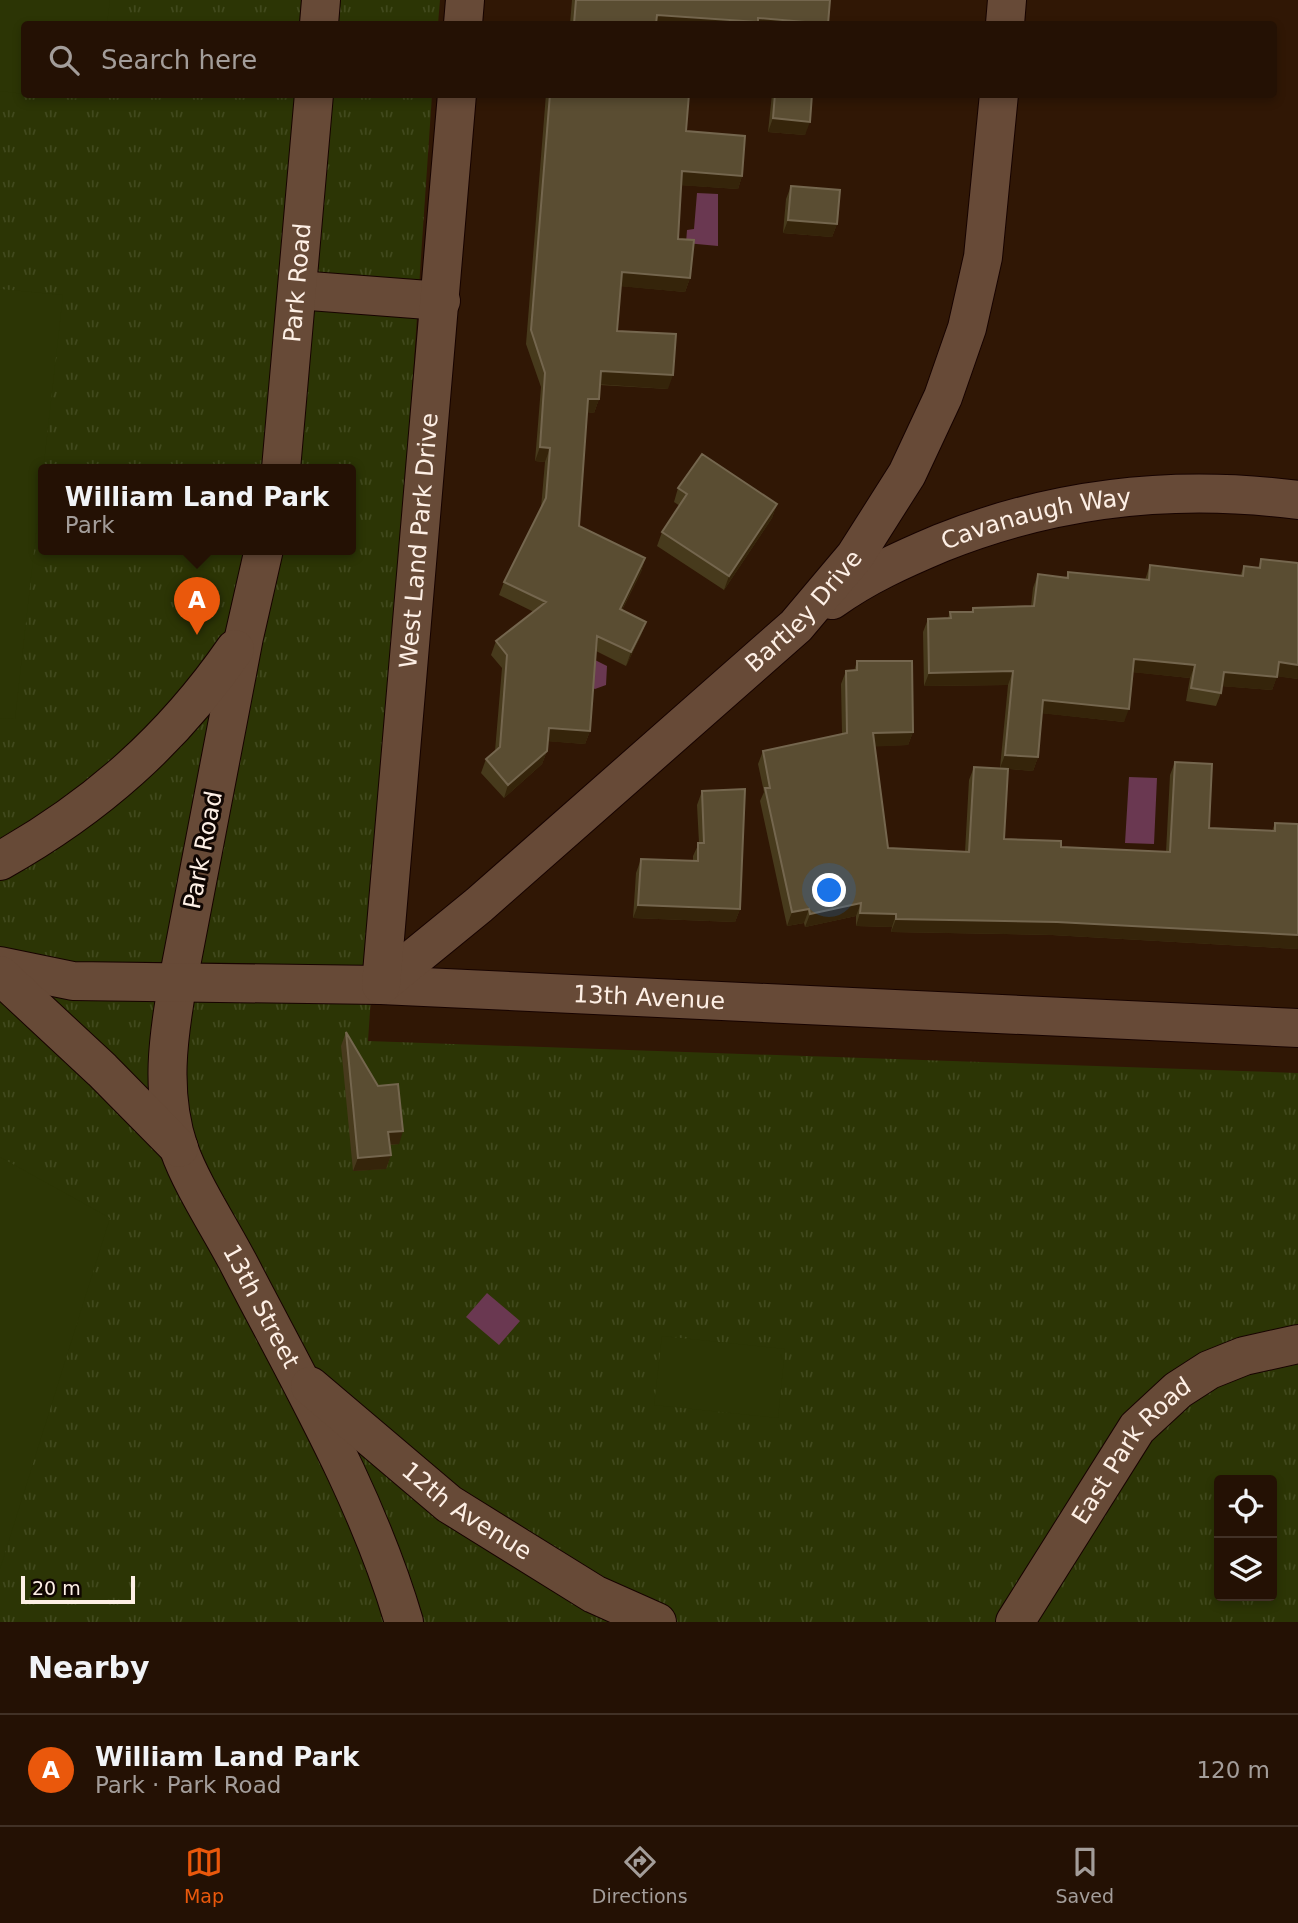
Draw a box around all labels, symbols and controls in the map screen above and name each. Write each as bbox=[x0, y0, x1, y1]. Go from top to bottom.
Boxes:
search box bbox=[21, 21, 1277, 98]
icon: search bbox=[45, 41, 83, 79]
text: Search here bbox=[101, 45, 257, 75]
street label: Park Road bbox=[278, 222, 317, 344]
street label: West Land Park Drive bbox=[394, 412, 444, 670]
popup bbox=[38, 464, 356, 555]
text: William Land Park bbox=[65, 482, 329, 512]
street label: Cavanaugh Way bbox=[937, 483, 1132, 556]
text: Park bbox=[65, 512, 115, 538]
street label: Bartley Drive bbox=[740, 544, 868, 678]
pin: A bbox=[174, 577, 220, 635]
street label: Park Road bbox=[178, 789, 228, 911]
your location bbox=[812, 873, 846, 907]
street label: 13th Avenue bbox=[573, 980, 726, 1015]
street label: 13th Street bbox=[217, 1240, 305, 1373]
street label: East Park Road bbox=[1066, 1371, 1196, 1529]
street label: 12th Avenue bbox=[396, 1456, 537, 1566]
map controls bbox=[1214, 1475, 1277, 1601]
button: locate bbox=[1214, 1475, 1277, 1538]
button: layers bbox=[1214, 1538, 1277, 1601]
scale bar bbox=[21, 1573, 135, 1605]
text: 20 m bbox=[32, 1577, 81, 1599]
text: Nearby bbox=[28, 1650, 150, 1685]
text: William Land Park bbox=[95, 1742, 359, 1772]
text: A bbox=[42, 1757, 60, 1783]
text: 120 m bbox=[1196, 1757, 1270, 1783]
text: Park · Park Road bbox=[95, 1772, 281, 1798]
tab: Map bbox=[184, 1843, 224, 1907]
tab: Directions bbox=[592, 1843, 688, 1907]
tab: Saved bbox=[1055, 1843, 1114, 1907]

